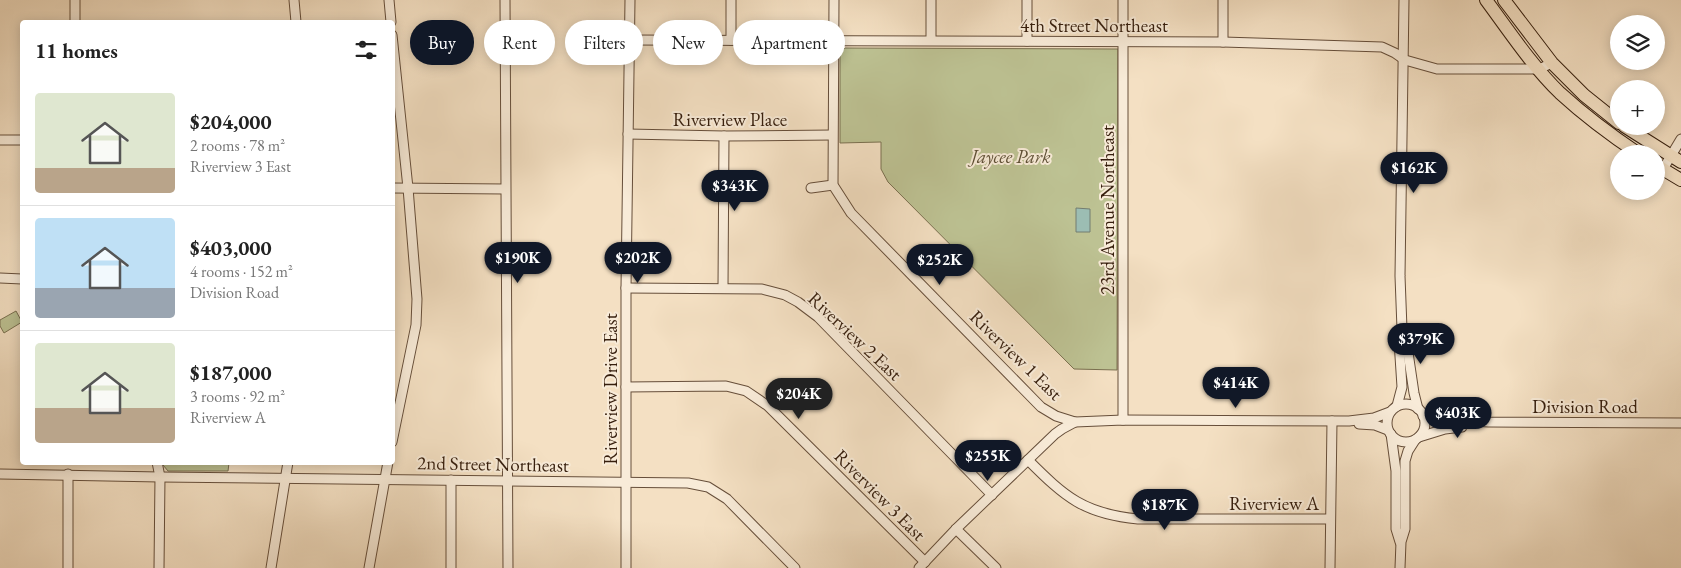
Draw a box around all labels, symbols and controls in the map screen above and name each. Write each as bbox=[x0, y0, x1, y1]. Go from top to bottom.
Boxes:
street label: 4th Street Northeast bbox=[1020, 13, 1168, 38]
map controls bbox=[1610, 15, 1665, 200]
button: layers bbox=[1610, 15, 1665, 70]
chip: Buy bbox=[410, 20, 474, 65]
chip: Rent bbox=[484, 20, 555, 65]
chip: Filters bbox=[565, 20, 643, 65]
chip: New bbox=[653, 20, 723, 65]
chip: Apartment bbox=[733, 20, 845, 65]
icon: filters bbox=[352, 36, 380, 64]
text: 11 homes bbox=[35, 37, 118, 64]
button: + bbox=[1610, 80, 1665, 135]
street label: Riverview Place bbox=[673, 107, 787, 132]
text: $204,000 bbox=[190, 108, 272, 135]
icon: home bbox=[75, 113, 135, 173]
street label: 23rd Avenue Northeast bbox=[1095, 125, 1120, 295]
text: 2 rooms · 78 m² bbox=[190, 135, 285, 156]
park label: Jaycee Park bbox=[967, 144, 1051, 169]
button: − bbox=[1610, 145, 1665, 200]
pin: $162K bbox=[1379, 152, 1449, 194]
text: Riverview 3 East bbox=[190, 156, 291, 177]
text: $162K bbox=[1392, 157, 1436, 178]
pin: $343K bbox=[700, 170, 770, 212]
text: $343K bbox=[713, 175, 757, 196]
text: $403,000 bbox=[190, 234, 272, 261]
icon: home bbox=[75, 238, 135, 298]
pin: $190K bbox=[483, 242, 553, 284]
pin: $202K bbox=[603, 242, 673, 284]
pin: $252K bbox=[905, 244, 975, 286]
text: $190K bbox=[496, 247, 540, 268]
text: $202K bbox=[616, 247, 660, 268]
text: $252K bbox=[918, 249, 962, 270]
text: 4 rooms · 152 m² bbox=[190, 261, 293, 282]
text: Division Road bbox=[190, 282, 279, 303]
street label: Riverview 2 East bbox=[803, 286, 907, 386]
street label: Riverview 1 East bbox=[964, 304, 1068, 406]
street label: Riverview Drive East bbox=[598, 313, 623, 465]
pin: $379K bbox=[1386, 322, 1456, 365]
text: $379K bbox=[1399, 328, 1443, 349]
text: $187,000 bbox=[190, 359, 272, 386]
icon: home bbox=[75, 363, 135, 423]
pin: $414K bbox=[1201, 366, 1271, 409]
text: $414K bbox=[1214, 372, 1258, 393]
pin: $204K bbox=[764, 378, 834, 420]
text: $204K bbox=[777, 383, 821, 404]
text: 3 rooms · 92 m² bbox=[190, 386, 285, 407]
street label: Division Road bbox=[1532, 394, 1638, 419]
pin: $403K bbox=[1423, 396, 1493, 439]
text: $403K bbox=[1436, 402, 1480, 423]
text: Riverview A bbox=[190, 407, 266, 428]
pin: $255K bbox=[953, 440, 1023, 482]
street label: Riverview 3 East bbox=[829, 444, 931, 546]
text: $255K bbox=[966, 445, 1010, 466]
street label: 2nd Street Northeast bbox=[417, 450, 569, 478]
pin: $187K bbox=[1130, 488, 1200, 531]
street label: Riverview A bbox=[1229, 491, 1320, 516]
text: $187K bbox=[1143, 494, 1187, 515]

